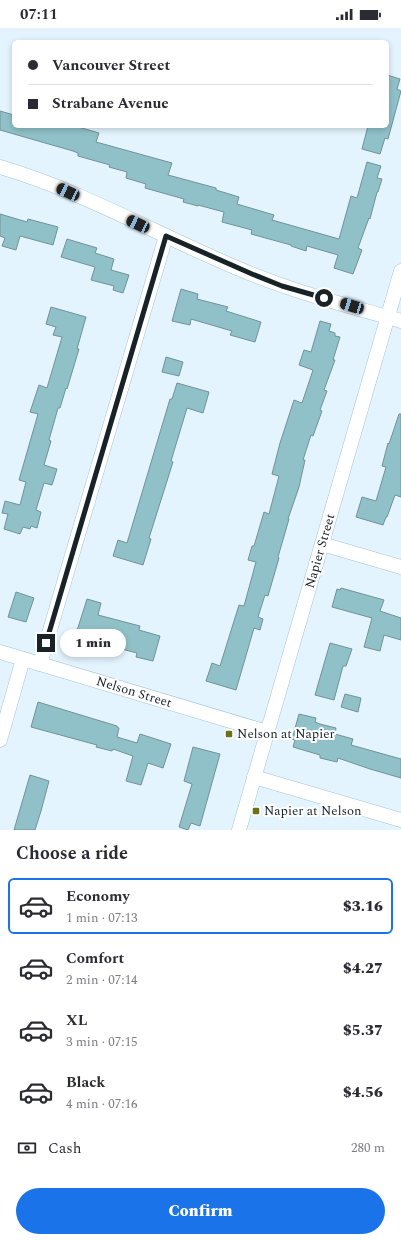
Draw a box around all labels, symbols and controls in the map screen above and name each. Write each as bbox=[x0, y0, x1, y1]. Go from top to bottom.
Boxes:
text: 07:11 bbox=[20, 3, 58, 26]
text: Vancouver Street bbox=[52, 54, 170, 77]
text: Strabane Avenue bbox=[52, 92, 169, 115]
car bbox=[55, 181, 81, 203]
car bbox=[125, 213, 151, 235]
route start bbox=[315, 289, 333, 307]
car bbox=[339, 297, 365, 315]
street label: Napier Street bbox=[300, 511, 340, 591]
callout: 1 min bbox=[60, 629, 126, 657]
text: 1 min bbox=[75, 633, 111, 653]
route end bbox=[37, 634, 55, 652]
street label: Nelson Street bbox=[94, 671, 175, 713]
place label: Nelson at Napier bbox=[237, 724, 335, 744]
marker: Nelson at Napier bbox=[224, 729, 234, 739]
place label: Napier at Nelson bbox=[264, 801, 362, 821]
marker: Napier at Nelson bbox=[251, 806, 261, 816]
text: Choose a ride bbox=[16, 840, 128, 867]
text: Economy bbox=[66, 885, 130, 908]
icon: car bbox=[18, 888, 54, 924]
text: $3.16 bbox=[343, 895, 383, 918]
text: 1 min · 07:13 bbox=[66, 908, 138, 928]
text: Comfort bbox=[66, 947, 124, 970]
icon: car bbox=[18, 950, 54, 986]
text: $4.27 bbox=[343, 957, 383, 980]
text: 2 min · 07:14 bbox=[66, 970, 138, 990]
text: XL bbox=[66, 1009, 87, 1032]
icon: car bbox=[18, 1012, 54, 1048]
text: $5.37 bbox=[343, 1019, 383, 1042]
text: 3 min · 07:15 bbox=[66, 1032, 138, 1052]
text: Black bbox=[66, 1071, 105, 1094]
icon: car bbox=[18, 1074, 54, 1110]
text: $4.56 bbox=[343, 1081, 383, 1104]
text: 4 min · 07:16 bbox=[66, 1094, 138, 1114]
icon: cash bbox=[16, 1137, 38, 1159]
text: Cash bbox=[48, 1137, 81, 1160]
text: 280 m bbox=[351, 1138, 385, 1158]
button: Confirm bbox=[16, 1188, 385, 1234]

